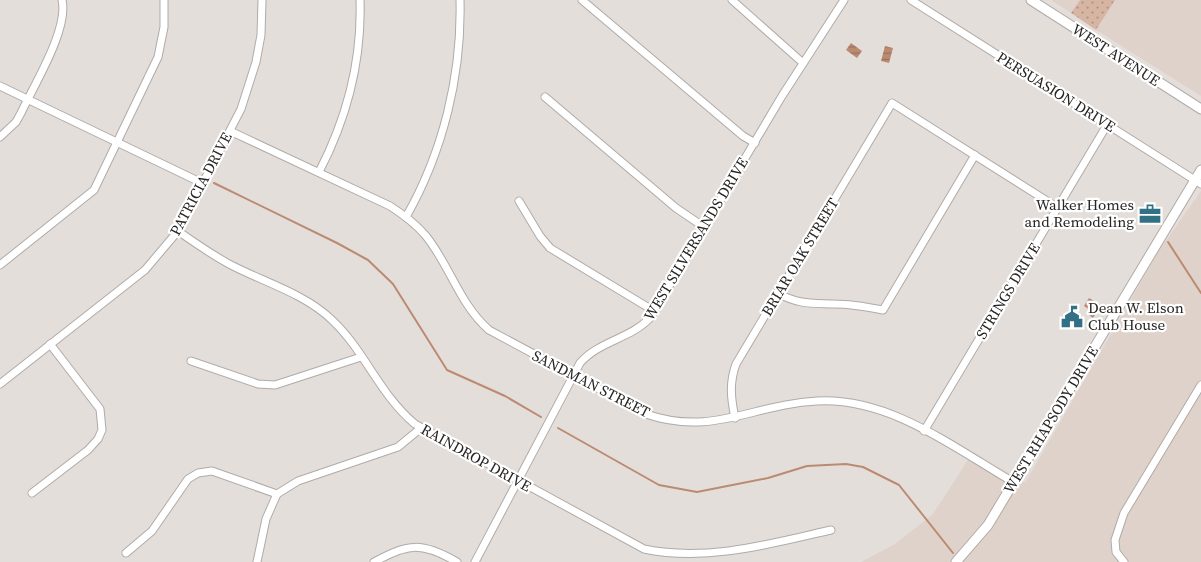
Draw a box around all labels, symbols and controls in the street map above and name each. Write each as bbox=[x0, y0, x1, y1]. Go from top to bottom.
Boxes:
street label: WEST AVENUE bbox=[1068, 18, 1164, 91]
street label: PERSUASION DRIVE bbox=[993, 46, 1120, 137]
street label: PATRICIA DRIVE bbox=[164, 128, 237, 239]
street label: WEST SILVERSANDS DRIVE bbox=[638, 153, 753, 324]
street label: BRIAR OAK STREET bbox=[756, 194, 843, 320]
place label: Walker Homes and Remodeling bbox=[1025, 194, 1134, 232]
office icon: Walker Homes and Remodeling bbox=[1137, 201, 1163, 227]
street label: STRINGS DRIVE bbox=[971, 239, 1045, 343]
place label: Dean W. Elson Club House bbox=[1088, 297, 1184, 335]
public building icon: Dean W. Elson Club House bbox=[1059, 304, 1085, 330]
street label: WEST RHAPSODY DRIVE bbox=[998, 342, 1103, 497]
street label: SANDMAN STREET bbox=[529, 345, 654, 422]
street label: RAINDROP DRIVE bbox=[417, 419, 535, 497]

